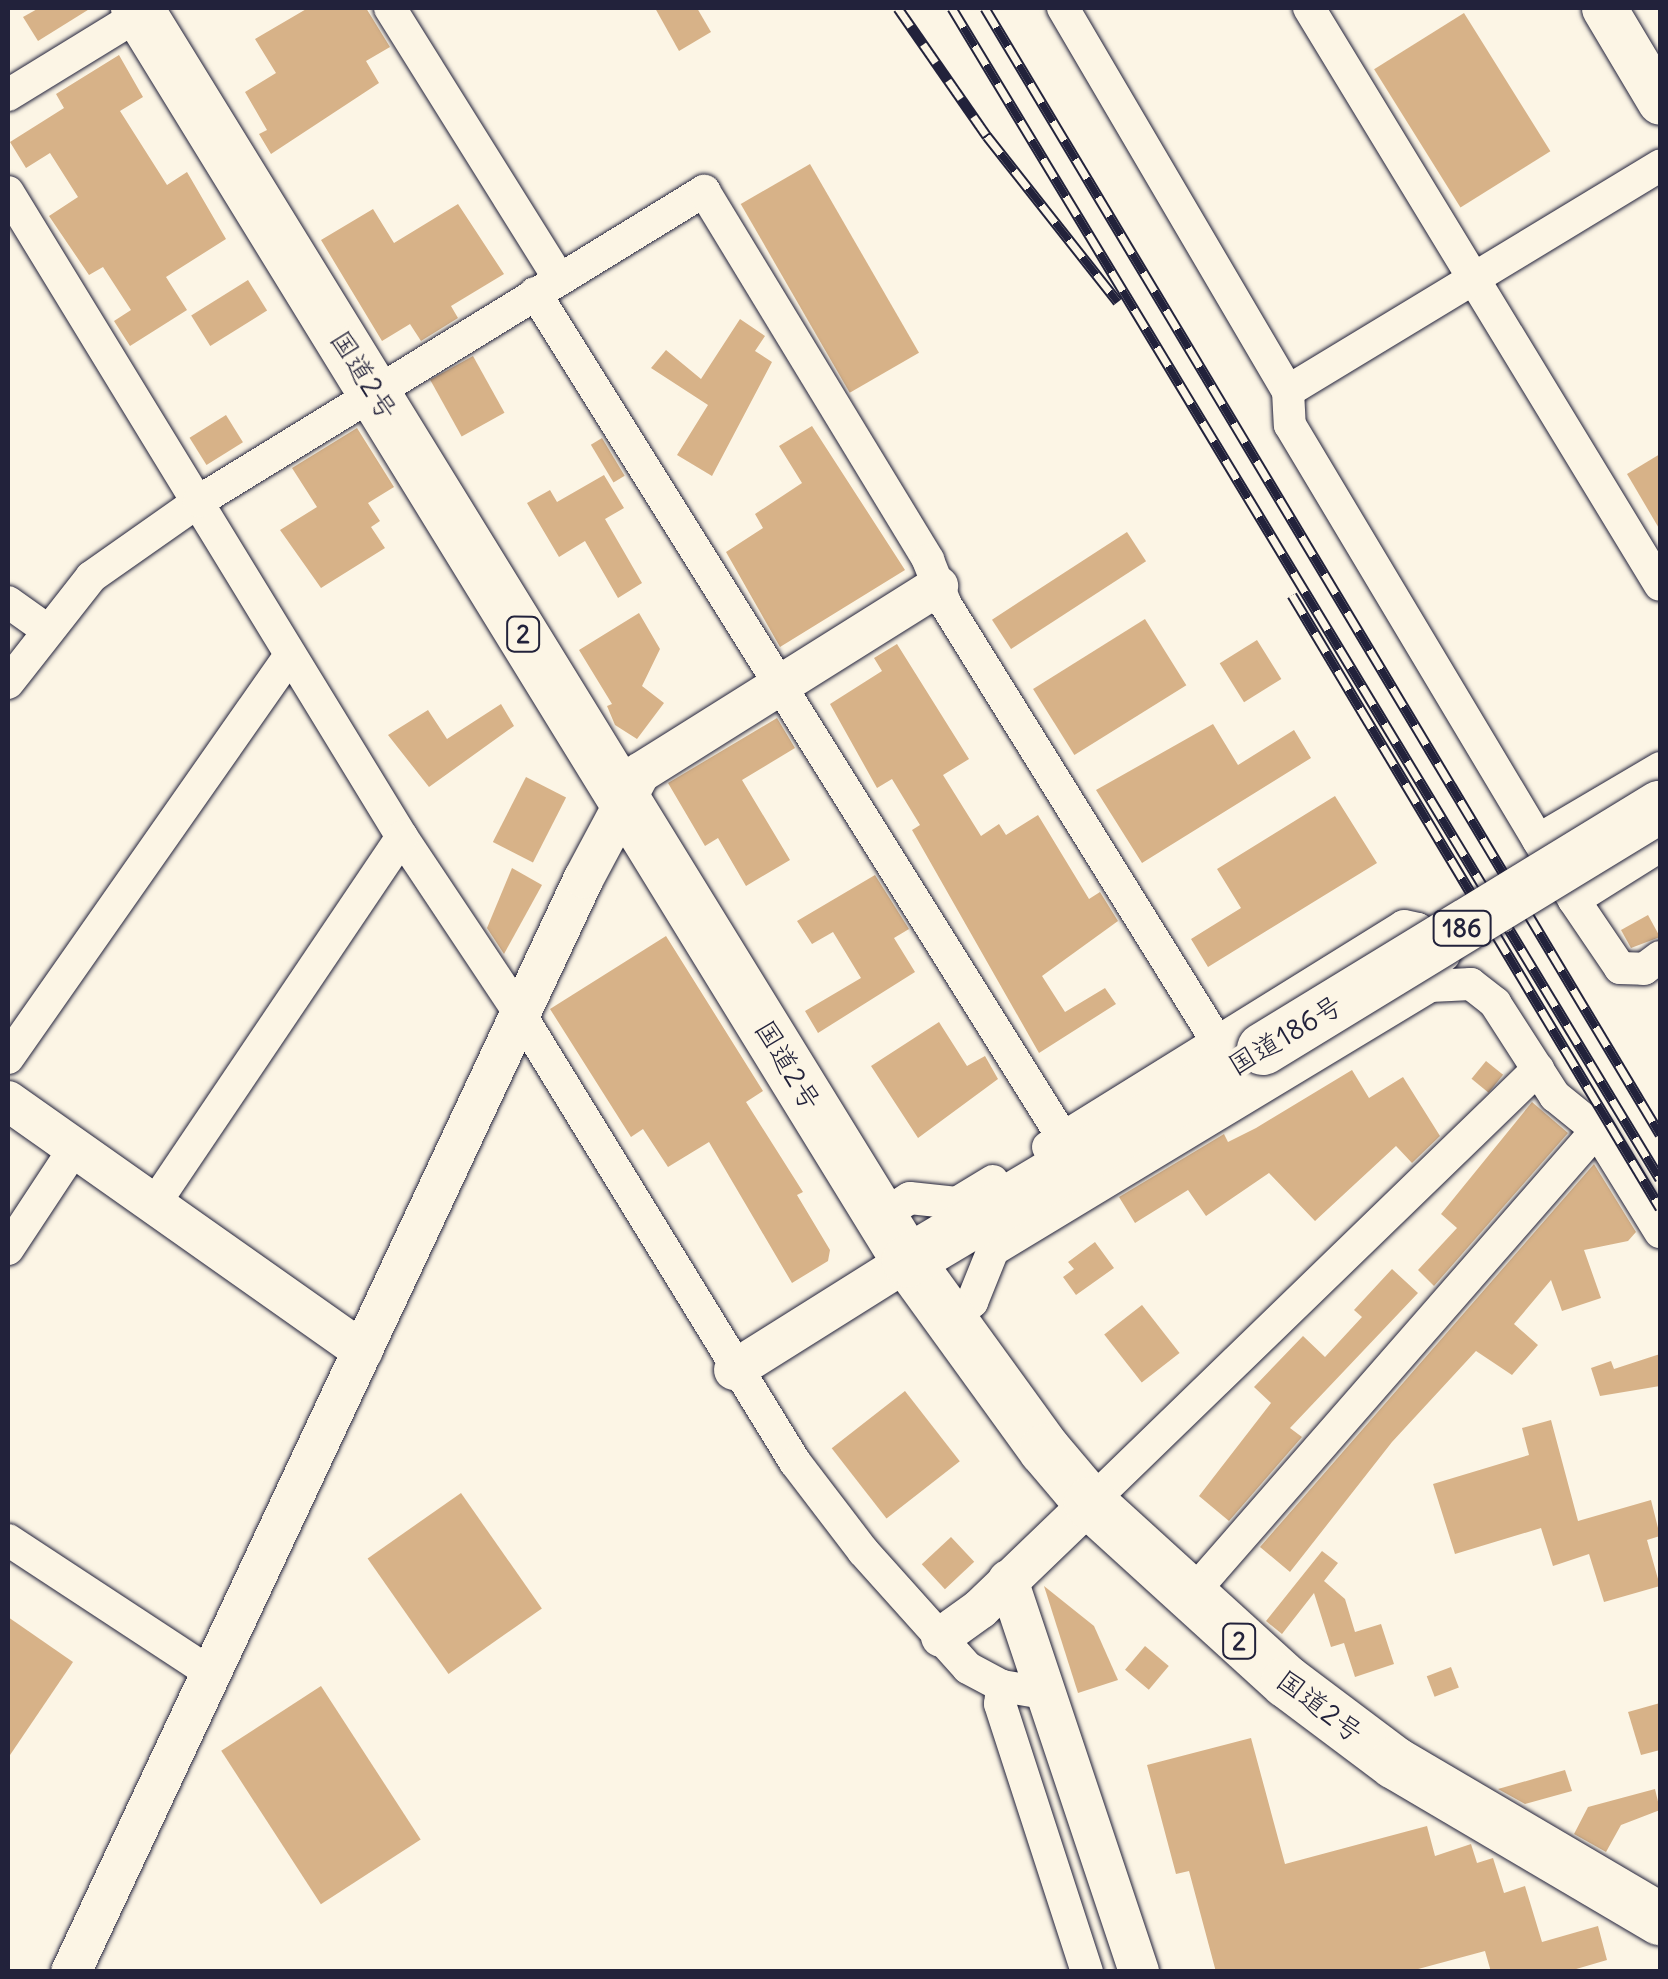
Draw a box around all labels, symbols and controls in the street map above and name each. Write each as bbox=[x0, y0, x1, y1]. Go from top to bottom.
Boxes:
street label: 国道2号 bbox=[323, 324, 405, 426]
road number: 2 bbox=[506, 614, 540, 654]
road number: 186 bbox=[1432, 908, 1492, 948]
street label: 国道186号 bbox=[1222, 988, 1348, 1082]
street label: 国道2号 bbox=[748, 1014, 828, 1116]
road number: 2 bbox=[1222, 1621, 1256, 1661]
street label: 国道2号 bbox=[1270, 1663, 1370, 1749]

